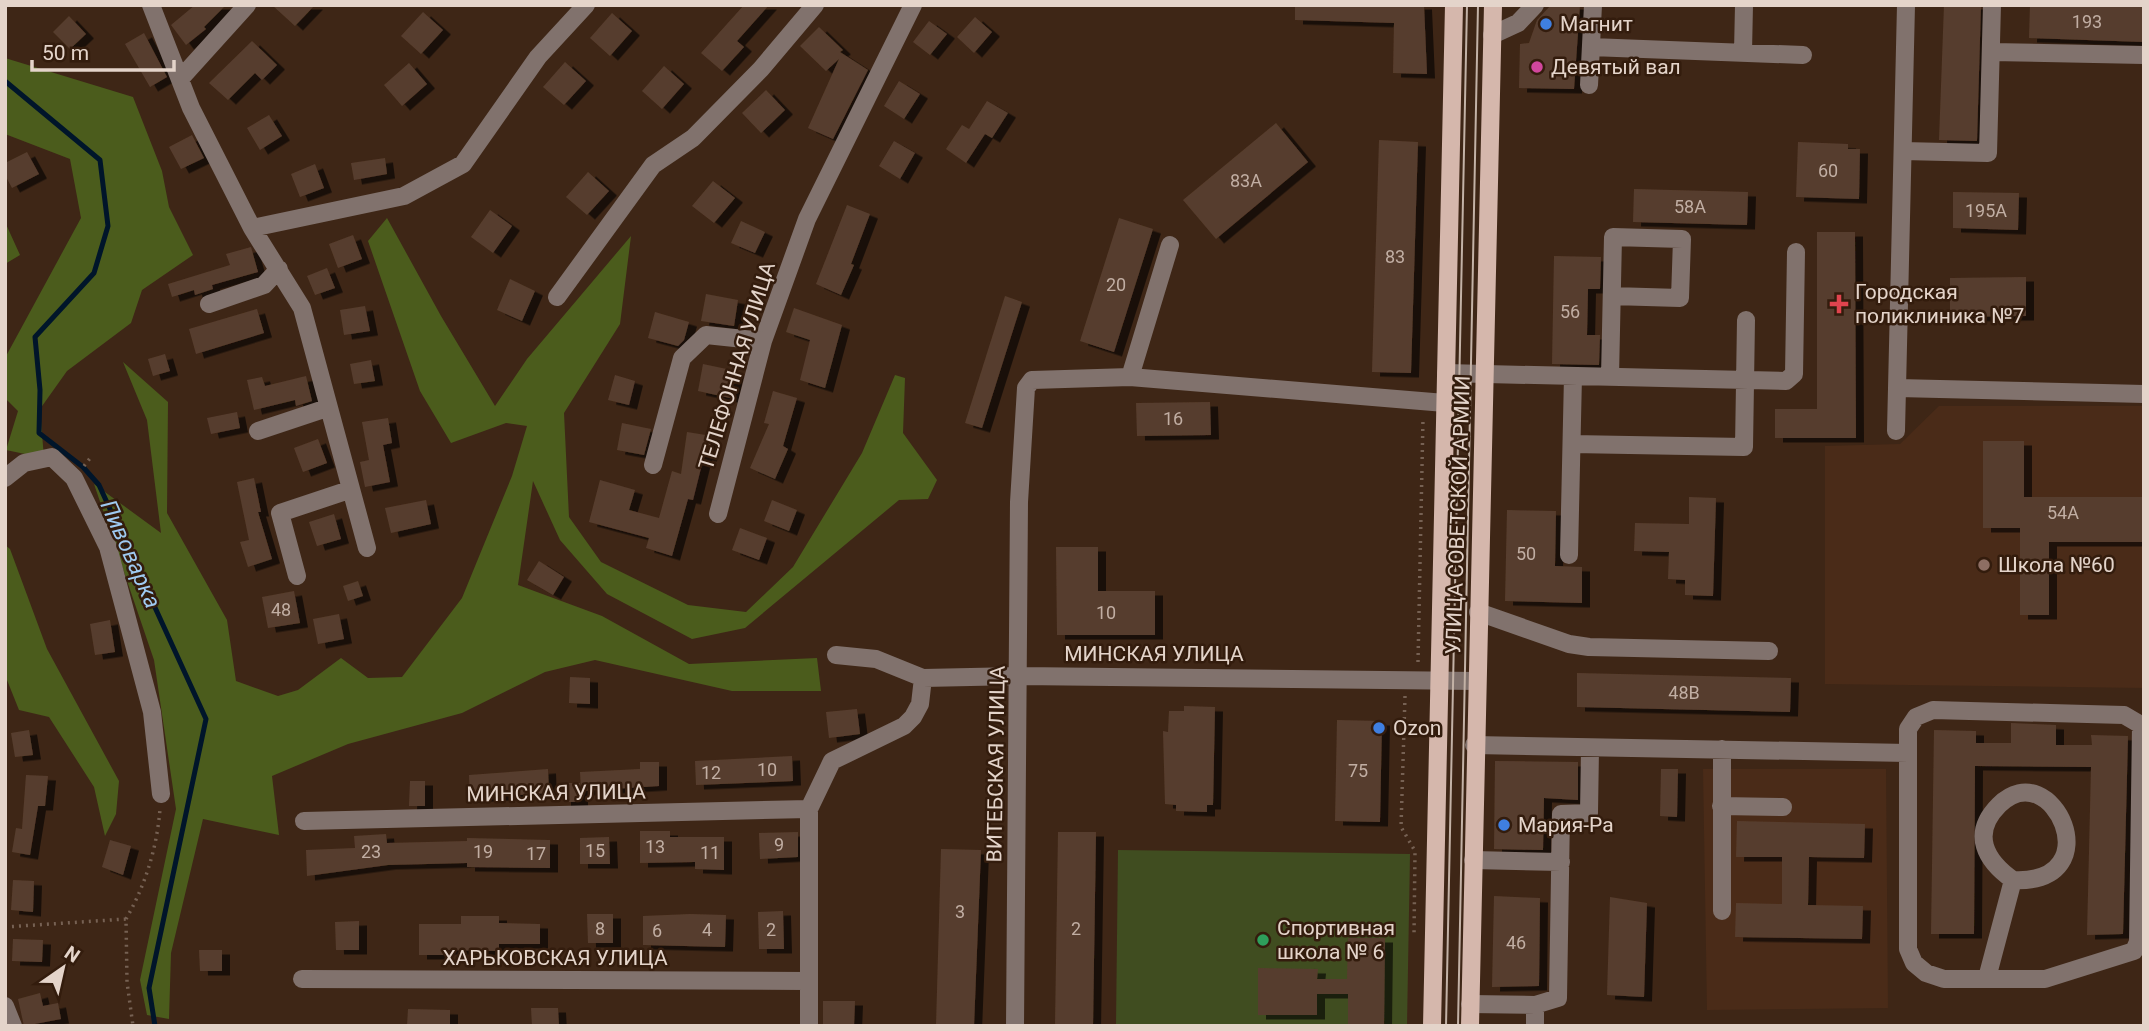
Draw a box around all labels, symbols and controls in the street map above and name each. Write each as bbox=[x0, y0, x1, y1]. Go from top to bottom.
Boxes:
house number: 193 bbox=[2072, 11, 2102, 32]
place label: Магнит bbox=[1560, 12, 1633, 36]
marker: Магнит bbox=[1538, 16, 1554, 32]
scale bar bbox=[32, 28, 173, 72]
text: 50 m bbox=[42, 41, 89, 65]
place label: Девятый вал bbox=[1551, 55, 1681, 79]
marker: Девятый вал bbox=[1529, 59, 1545, 75]
house number: 60 bbox=[1818, 160, 1838, 181]
house number: 83А bbox=[1230, 170, 1262, 191]
house number: 58А bbox=[1674, 196, 1706, 217]
house number: 195А bbox=[1965, 200, 2007, 221]
house number: 83 bbox=[1385, 246, 1405, 267]
street label: ТЕЛЕФОННАЯ УЛИЦА bbox=[694, 259, 780, 473]
house number: 20 bbox=[1106, 274, 1126, 295]
place label: Городская поликлиника №7 bbox=[1855, 280, 2024, 328]
marker: Городская поликлиника №7 bbox=[1829, 294, 1849, 314]
house number: 56 bbox=[1560, 301, 1580, 322]
street label: УЛИЦА СОВЕТСКОЙ АРМИИ bbox=[1441, 375, 1475, 655]
house number: 16 bbox=[1163, 408, 1183, 429]
water label: Пивоварка bbox=[95, 496, 166, 613]
house number: 54А bbox=[2047, 502, 2079, 523]
house number: 50 bbox=[1516, 543, 1536, 564]
place label: Школа №60 bbox=[1998, 553, 2115, 577]
marker: Школа №60 bbox=[1976, 557, 1992, 573]
house number: 48 bbox=[271, 599, 291, 620]
house number: 10 bbox=[1096, 602, 1116, 623]
street label: МИНСКАЯ УЛИЦА bbox=[1064, 642, 1244, 666]
street label: ВИТЕБСКАЯ УЛИЦА bbox=[982, 665, 1010, 863]
house number: 48В bbox=[1668, 682, 1700, 703]
place label: Ozon bbox=[1393, 716, 1441, 740]
marker: Ozon bbox=[1371, 720, 1387, 736]
house number: 10 bbox=[757, 759, 777, 780]
house number: 75 bbox=[1348, 760, 1368, 781]
house number: 12 bbox=[701, 762, 721, 783]
street label: МИНСКАЯ УЛИЦА bbox=[466, 779, 646, 807]
place label: Мария-Ра bbox=[1518, 813, 1614, 837]
marker: Мария-Ра bbox=[1496, 817, 1512, 833]
house number: 9 bbox=[774, 834, 784, 855]
house number: 13 bbox=[645, 836, 665, 857]
house number: 15 bbox=[585, 840, 605, 861]
house number: 23 bbox=[361, 841, 381, 862]
house number: 19 bbox=[473, 841, 493, 862]
house number: 11 bbox=[700, 842, 720, 863]
house number: 17 bbox=[526, 843, 546, 864]
house number: 3 bbox=[955, 901, 965, 922]
place label: Спортивная школа № 6 bbox=[1277, 916, 1395, 964]
house number: 8 bbox=[595, 918, 605, 939]
house number: 2 bbox=[1071, 918, 1081, 939]
house number: 4 bbox=[702, 919, 712, 940]
house number: 2 bbox=[766, 919, 776, 940]
house number: 6 bbox=[652, 920, 662, 941]
marker: Спортивная школа № 6 bbox=[1255, 932, 1271, 948]
house number: 46 bbox=[1506, 932, 1526, 953]
north arrow bbox=[28, 933, 98, 1003]
text: N bbox=[60, 941, 84, 968]
street label: ХАРЬКОВСКАЯ УЛИЦА bbox=[442, 946, 668, 970]

